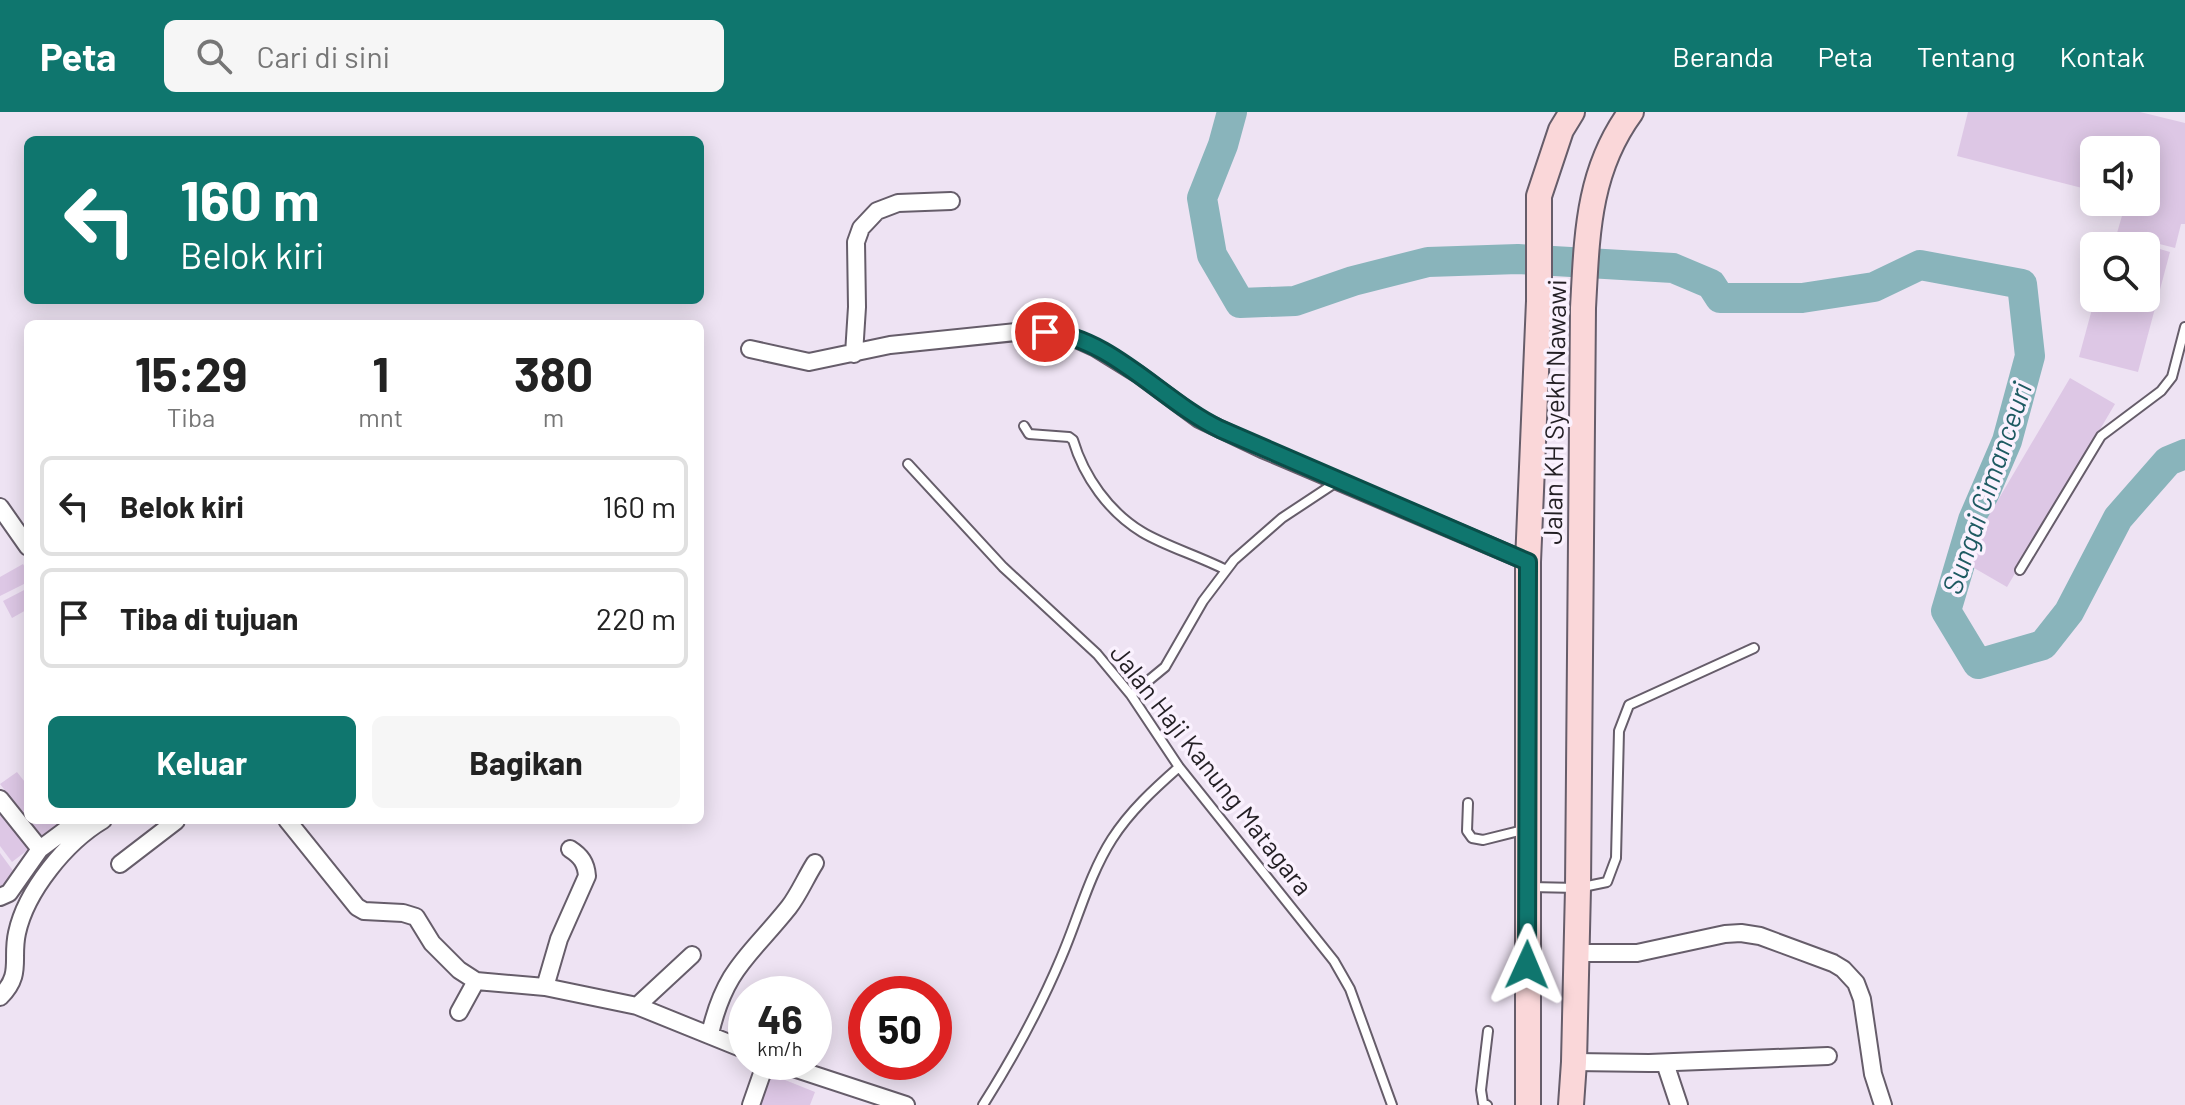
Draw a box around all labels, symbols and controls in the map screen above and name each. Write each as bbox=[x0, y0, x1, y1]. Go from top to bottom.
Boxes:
search box bbox=[164, 20, 724, 92]
text: Peta bbox=[40, 33, 116, 79]
icon: search bbox=[192, 34, 236, 78]
text: Cari di sini bbox=[256, 38, 390, 74]
text: Beranda bbox=[1672, 39, 1774, 73]
text: Peta bbox=[1818, 39, 1873, 73]
text: Tentang bbox=[1917, 39, 2015, 73]
text: Kontak bbox=[2059, 39, 2145, 73]
map controls bbox=[2080, 136, 2160, 312]
button: sound bbox=[2080, 136, 2160, 216]
text: 160 m bbox=[180, 165, 320, 232]
icon: left bbox=[48, 168, 152, 272]
button: search bbox=[2080, 232, 2160, 312]
text: Belok kiri bbox=[180, 233, 324, 276]
street label: Jalan KH Syekh Nawawi bbox=[1536, 279, 1571, 545]
pin bbox=[1011, 298, 1079, 366]
icon: arrive bbox=[1023, 310, 1067, 354]
text: 15:29 bbox=[135, 344, 247, 402]
text: 1 bbox=[372, 344, 389, 402]
text: 380 bbox=[514, 344, 593, 402]
water label: Sungai Cimanceuri bbox=[1934, 377, 2038, 598]
text: Tiba bbox=[167, 401, 215, 432]
text: mnt bbox=[358, 401, 403, 432]
text: m bbox=[543, 401, 564, 432]
icon: left bbox=[52, 484, 96, 528]
text: Belok kiri bbox=[120, 488, 244, 524]
text: 160 m bbox=[602, 488, 676, 524]
icon: arrive bbox=[52, 596, 96, 640]
text: Tiba di tujuan bbox=[120, 600, 298, 636]
text: 220 m bbox=[596, 600, 676, 636]
street label: Jalan Haji Kanung Matagara bbox=[1105, 637, 1320, 901]
button: Keluar bbox=[48, 716, 356, 808]
button: Bagikan bbox=[372, 716, 680, 808]
position arrow bbox=[1485, 923, 1569, 1007]
speed limit sign: 50 bbox=[848, 976, 952, 1080]
text: 46 bbox=[757, 994, 803, 1042]
text: km/h bbox=[757, 1036, 803, 1060]

